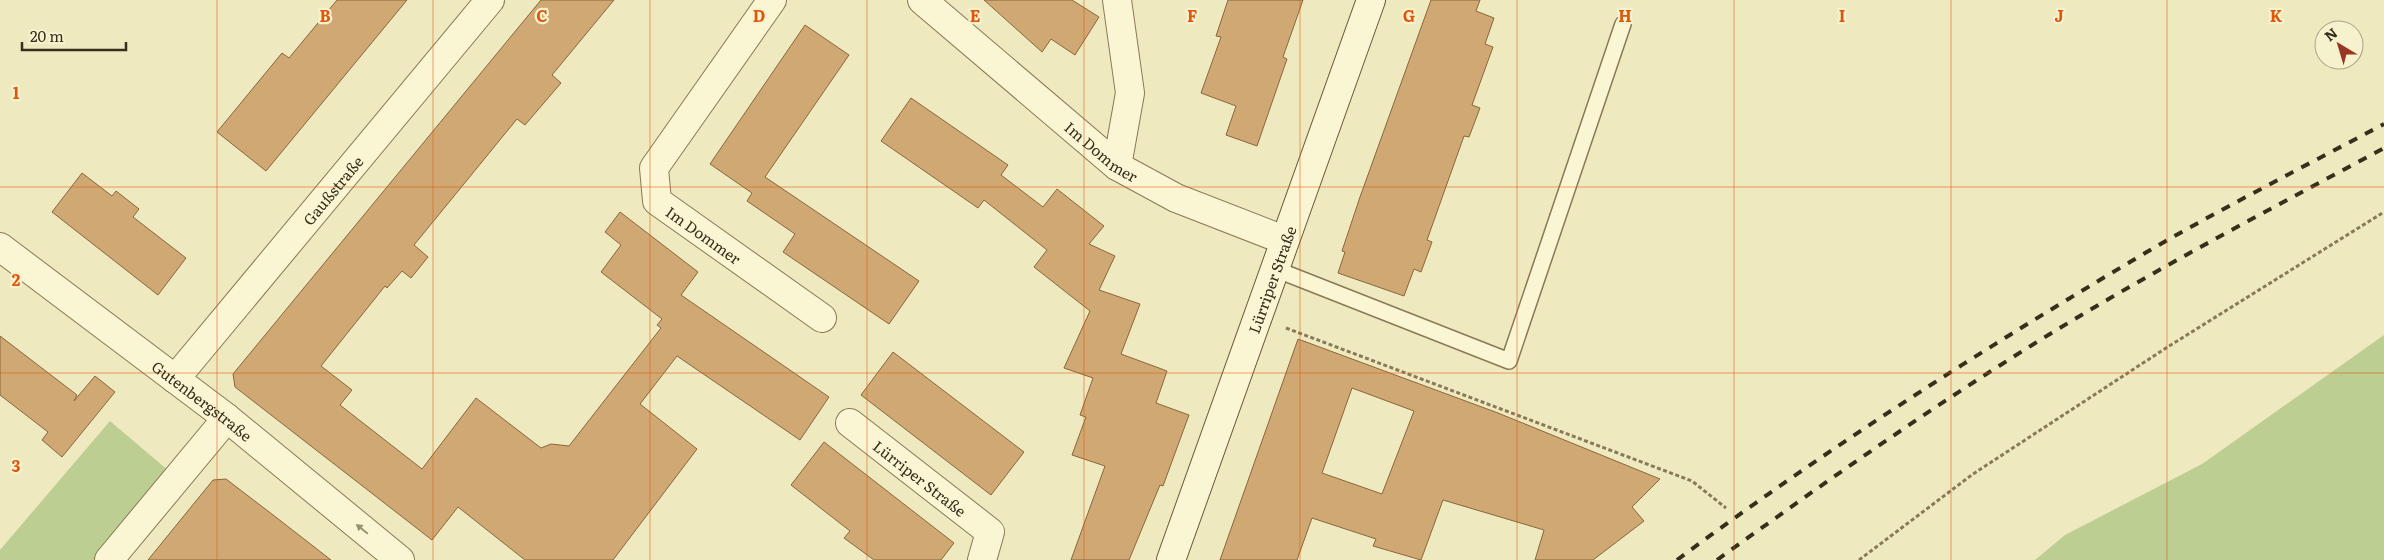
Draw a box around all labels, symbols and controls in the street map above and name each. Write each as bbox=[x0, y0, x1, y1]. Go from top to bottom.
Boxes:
text: B bbox=[319, 3, 331, 27]
text: C bbox=[536, 3, 548, 27]
text: D bbox=[753, 3, 765, 27]
text: E bbox=[970, 3, 981, 27]
text: F bbox=[1187, 3, 1197, 27]
text: G bbox=[1403, 3, 1415, 27]
text: H bbox=[1618, 3, 1632, 27]
text: I bbox=[1839, 3, 1845, 27]
text: J bbox=[2054, 3, 2064, 27]
text: K bbox=[2270, 3, 2283, 27]
scale bar bbox=[22, 20, 126, 52]
north arrow bbox=[2314, 20, 2364, 70]
text: N bbox=[2320, 22, 2341, 45]
text: 20 m bbox=[30, 24, 64, 47]
text: 1 bbox=[13, 80, 20, 104]
street label: Im Dommer bbox=[1060, 115, 1142, 187]
street label: Gaußstraße bbox=[296, 150, 368, 230]
street label: Im Dommer bbox=[662, 200, 746, 269]
street label: Lürriper Straße bbox=[1241, 222, 1301, 336]
text: 2 bbox=[12, 267, 21, 291]
street label: Gutenbergstraße bbox=[148, 354, 258, 446]
street label: Lürriper Straße bbox=[869, 434, 972, 522]
text: 3 bbox=[12, 453, 21, 477]
one-way arrow bbox=[357, 523, 369, 535]

